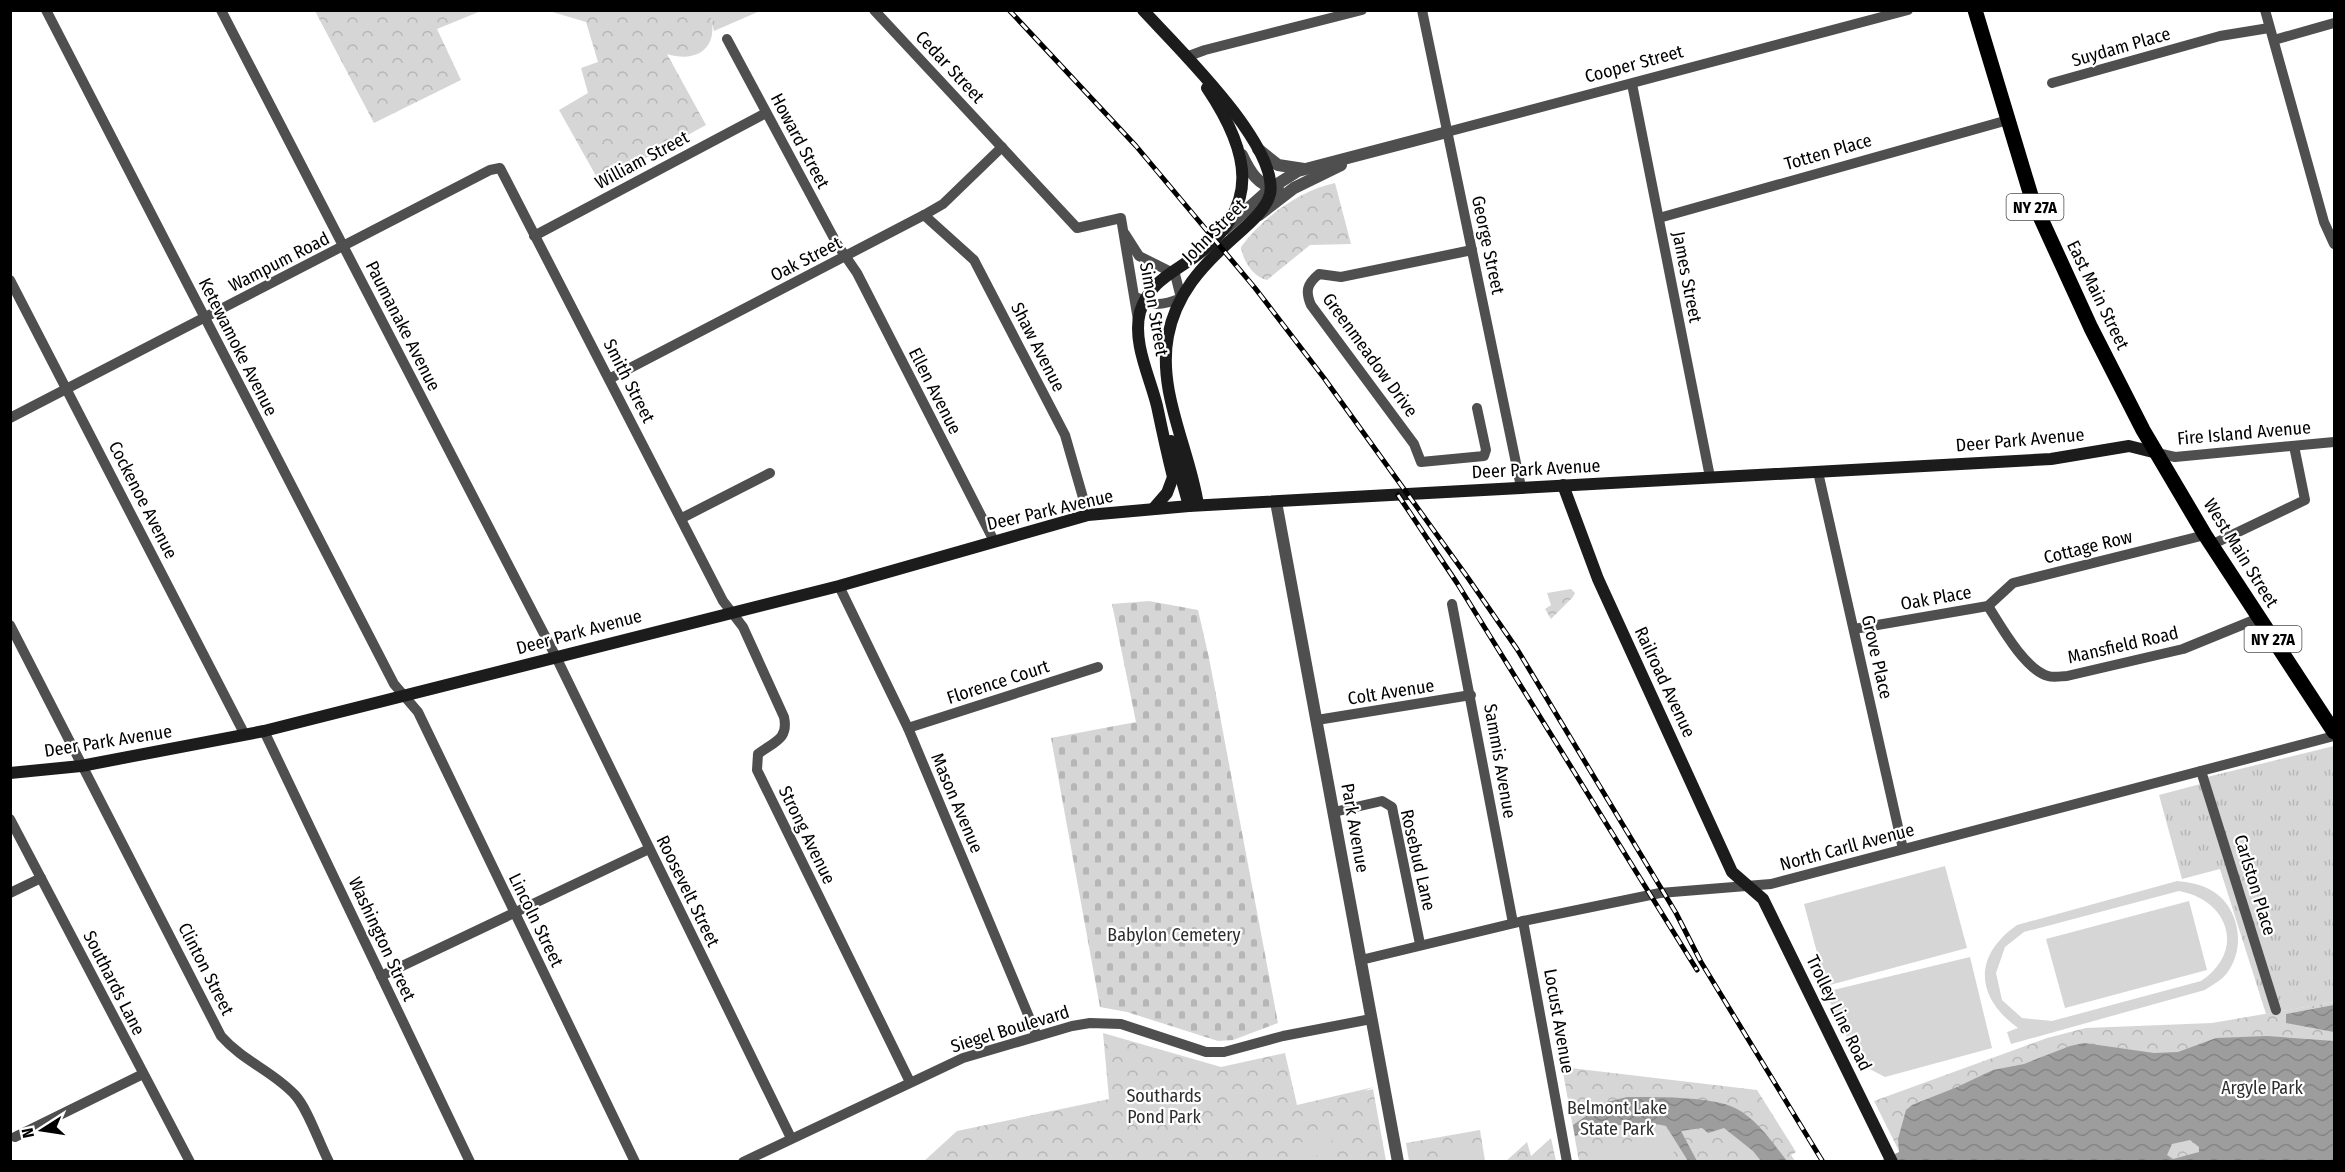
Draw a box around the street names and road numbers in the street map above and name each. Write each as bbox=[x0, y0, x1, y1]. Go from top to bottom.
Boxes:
street label: Suydam Place bbox=[2069, 22, 2173, 72]
street label: Cedar Street bbox=[911, 26, 989, 108]
street label: Cooper Street bbox=[1582, 40, 1686, 88]
street label: Howard Street bbox=[766, 90, 834, 192]
street label: William Street bbox=[591, 126, 693, 194]
street label: Totten Place bbox=[1782, 129, 1874, 175]
street label: John Street bbox=[1177, 194, 1251, 268]
street label: George Street bbox=[1467, 194, 1509, 296]
road number: NY 27A bbox=[2006, 194, 2064, 220]
street label: Wampum Road bbox=[225, 227, 333, 297]
street label: James Street bbox=[1667, 229, 1707, 325]
street label: Oak Street bbox=[767, 232, 845, 286]
street label: East Main Street bbox=[2062, 237, 2134, 353]
street label: Paumanake Avenue bbox=[361, 257, 445, 395]
street label: Simon Street bbox=[1135, 260, 1173, 358]
street label: Ketewamoke Avenue bbox=[194, 274, 282, 420]
street label: Greenmeadow Drive bbox=[1318, 289, 1422, 421]
street label: Shaw Avenue bbox=[1006, 299, 1070, 395]
street label: Smith Street bbox=[599, 335, 660, 427]
street label: Ellen Avenue bbox=[904, 344, 966, 438]
street label: Fire Island Avenue bbox=[2176, 416, 2312, 450]
street label: Deer Park Avenue bbox=[1955, 423, 2085, 457]
street label: Cockenoe Avenue bbox=[104, 437, 182, 563]
street label: Deer Park Avenue bbox=[1471, 455, 1601, 483]
street label: Deer Park Avenue bbox=[985, 485, 1115, 535]
street label: West Main Street bbox=[2199, 495, 2283, 612]
street label: Cottage Row bbox=[2041, 525, 2135, 569]
street label: Oak Place bbox=[1899, 581, 1973, 615]
street label: Deer Park Avenue bbox=[514, 605, 644, 659]
street label: Grove Place bbox=[1857, 613, 1897, 701]
street label: Mansfield Road bbox=[2065, 622, 2181, 668]
street label: Railroad Avenue bbox=[1630, 623, 1700, 741]
road number: NY 27A bbox=[2244, 626, 2302, 652]
street label: Florence Court bbox=[944, 655, 1052, 709]
street label: Colt Avenue bbox=[1346, 674, 1436, 710]
street label: Sammis Avenue bbox=[1479, 702, 1521, 820]
street label: Deer Park Avenue bbox=[43, 720, 174, 762]
street label: Mason Avenue bbox=[926, 750, 988, 856]
street label: Strong Avenue bbox=[774, 782, 840, 888]
street label: Park Avenue bbox=[1336, 782, 1374, 874]
street label: Rosebud Lane bbox=[1396, 807, 1440, 913]
street label: North Carll Avenue bbox=[1777, 818, 1917, 876]
street label: Roosevelt Street bbox=[652, 832, 724, 950]
street label: Carlston Place bbox=[2229, 832, 2281, 938]
street label: Lincoln Street bbox=[504, 870, 568, 971]
street label: Washington Street bbox=[344, 873, 420, 1005]
street label: Clinton Street bbox=[173, 919, 239, 1019]
street label: Southards Lane bbox=[78, 927, 150, 1039]
street label: Trolley Line Road bbox=[1802, 952, 1876, 1074]
street label: Locust Avenue bbox=[1539, 967, 1579, 1075]
street label: Siegel Boulevard bbox=[948, 1001, 1072, 1057]

